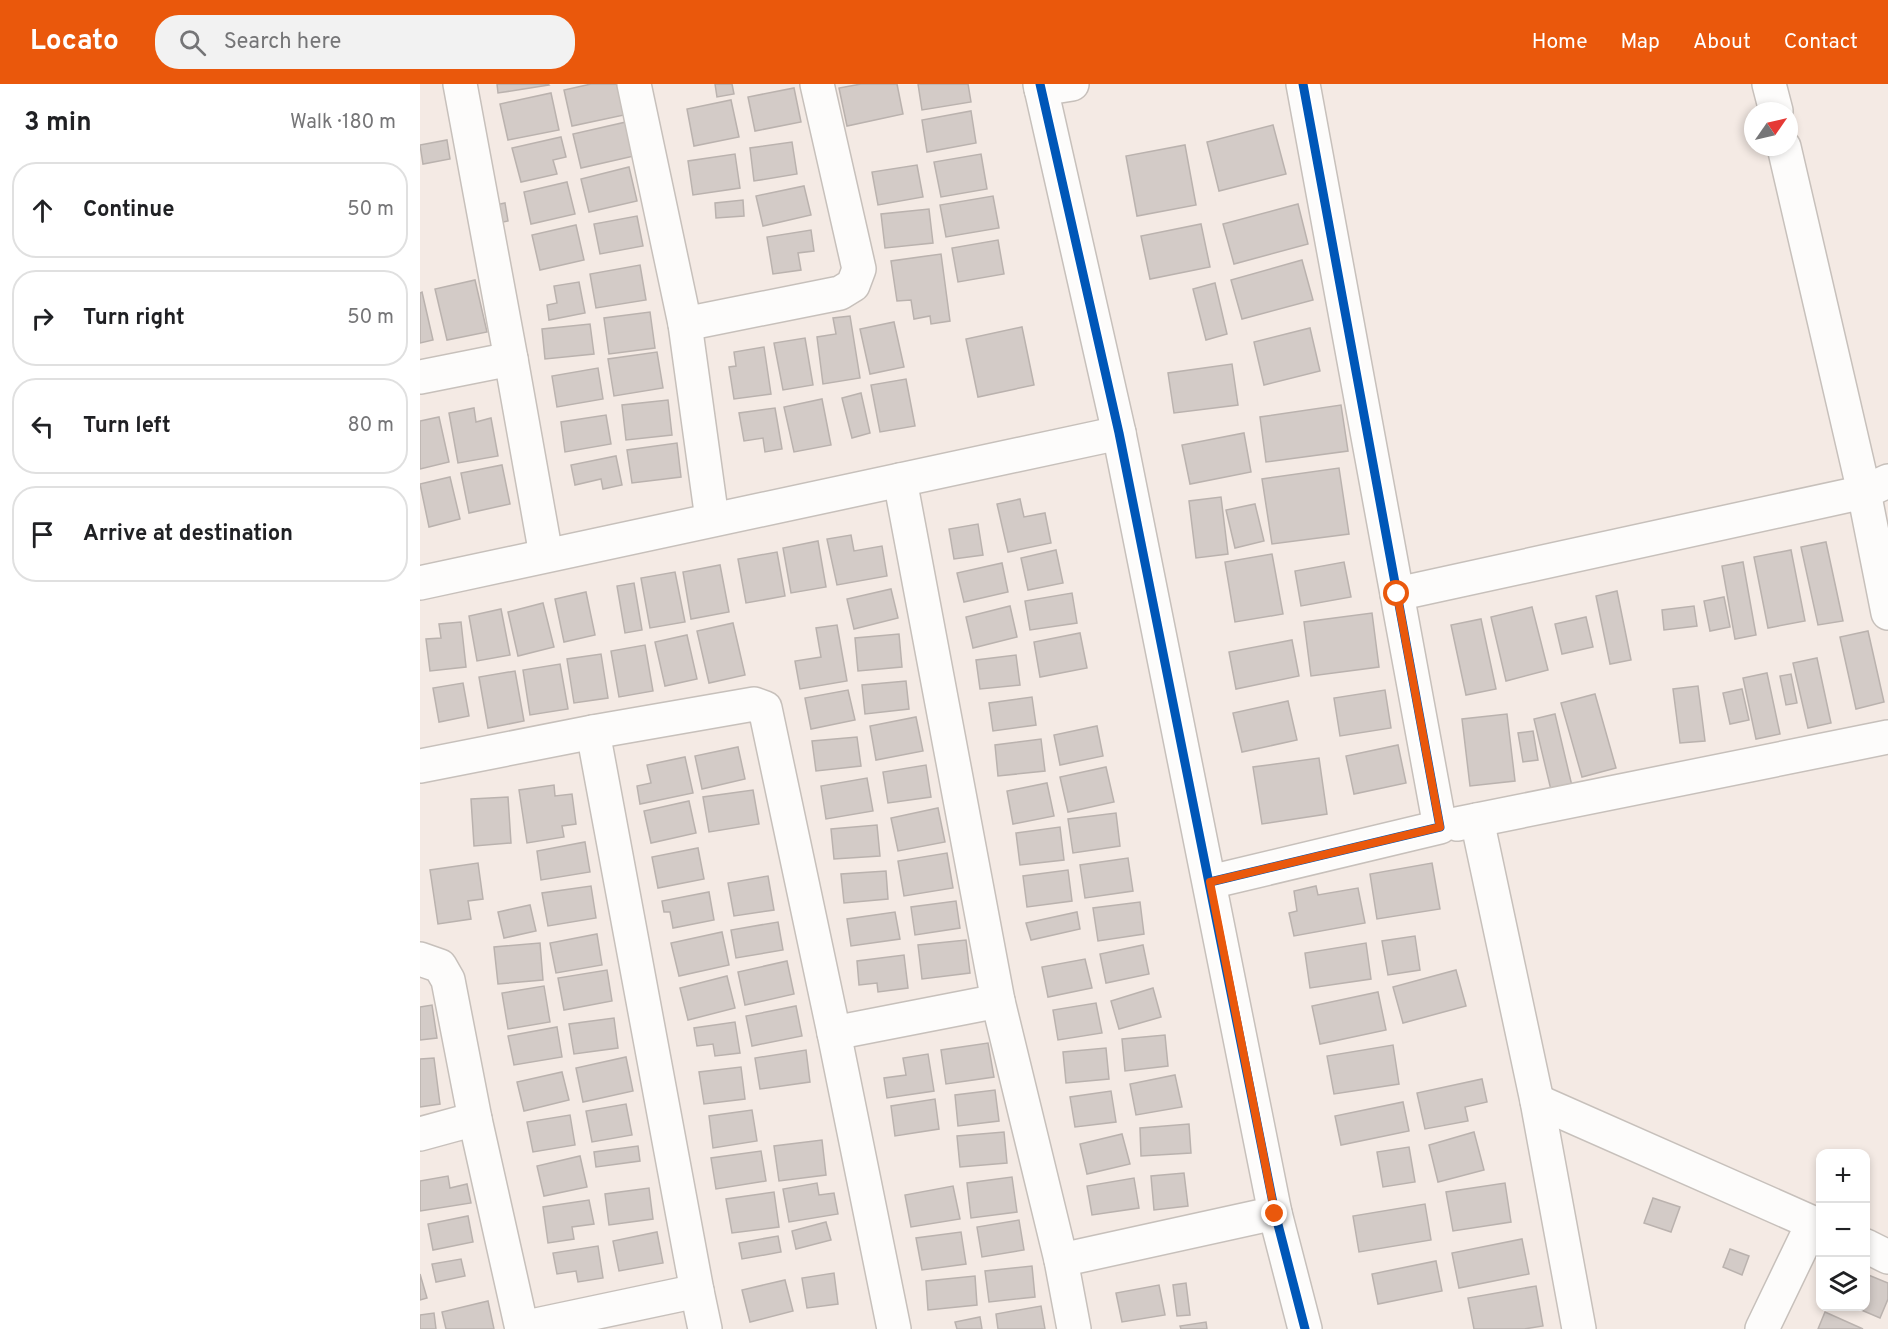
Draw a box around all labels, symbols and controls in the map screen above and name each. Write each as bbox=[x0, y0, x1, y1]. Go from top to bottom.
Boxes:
search box bbox=[155, 15, 575, 69]
text: Locato bbox=[30, 24, 119, 60]
icon: search bbox=[176, 26, 209, 59]
text: Search here bbox=[224, 29, 341, 56]
text: Home bbox=[1532, 29, 1588, 56]
text: Map bbox=[1621, 29, 1660, 56]
text: About bbox=[1693, 29, 1751, 56]
text: Contact bbox=[1784, 29, 1858, 56]
north arrow bbox=[1744, 102, 1798, 156]
text: 3 min bbox=[24, 107, 92, 140]
text: Walk · 180 m bbox=[290, 110, 396, 136]
icon: ahead bbox=[26, 194, 59, 227]
text: Continue bbox=[83, 197, 174, 224]
text: 50 m bbox=[347, 197, 394, 223]
icon: right bbox=[26, 302, 59, 335]
text: Turn right bbox=[83, 305, 185, 332]
text: 50 m bbox=[347, 305, 394, 331]
icon: left bbox=[26, 410, 59, 443]
text: Turn left bbox=[83, 413, 171, 440]
text: 80 m bbox=[348, 413, 394, 439]
icon: arrive bbox=[26, 518, 59, 551]
text: Arrive at destination bbox=[83, 521, 293, 548]
route start bbox=[1383, 580, 1409, 606]
map controls bbox=[1816, 1149, 1870, 1311]
button: + bbox=[1816, 1149, 1870, 1203]
route end bbox=[1261, 1200, 1287, 1226]
button: − bbox=[1816, 1203, 1870, 1257]
button: layers bbox=[1816, 1257, 1870, 1311]

